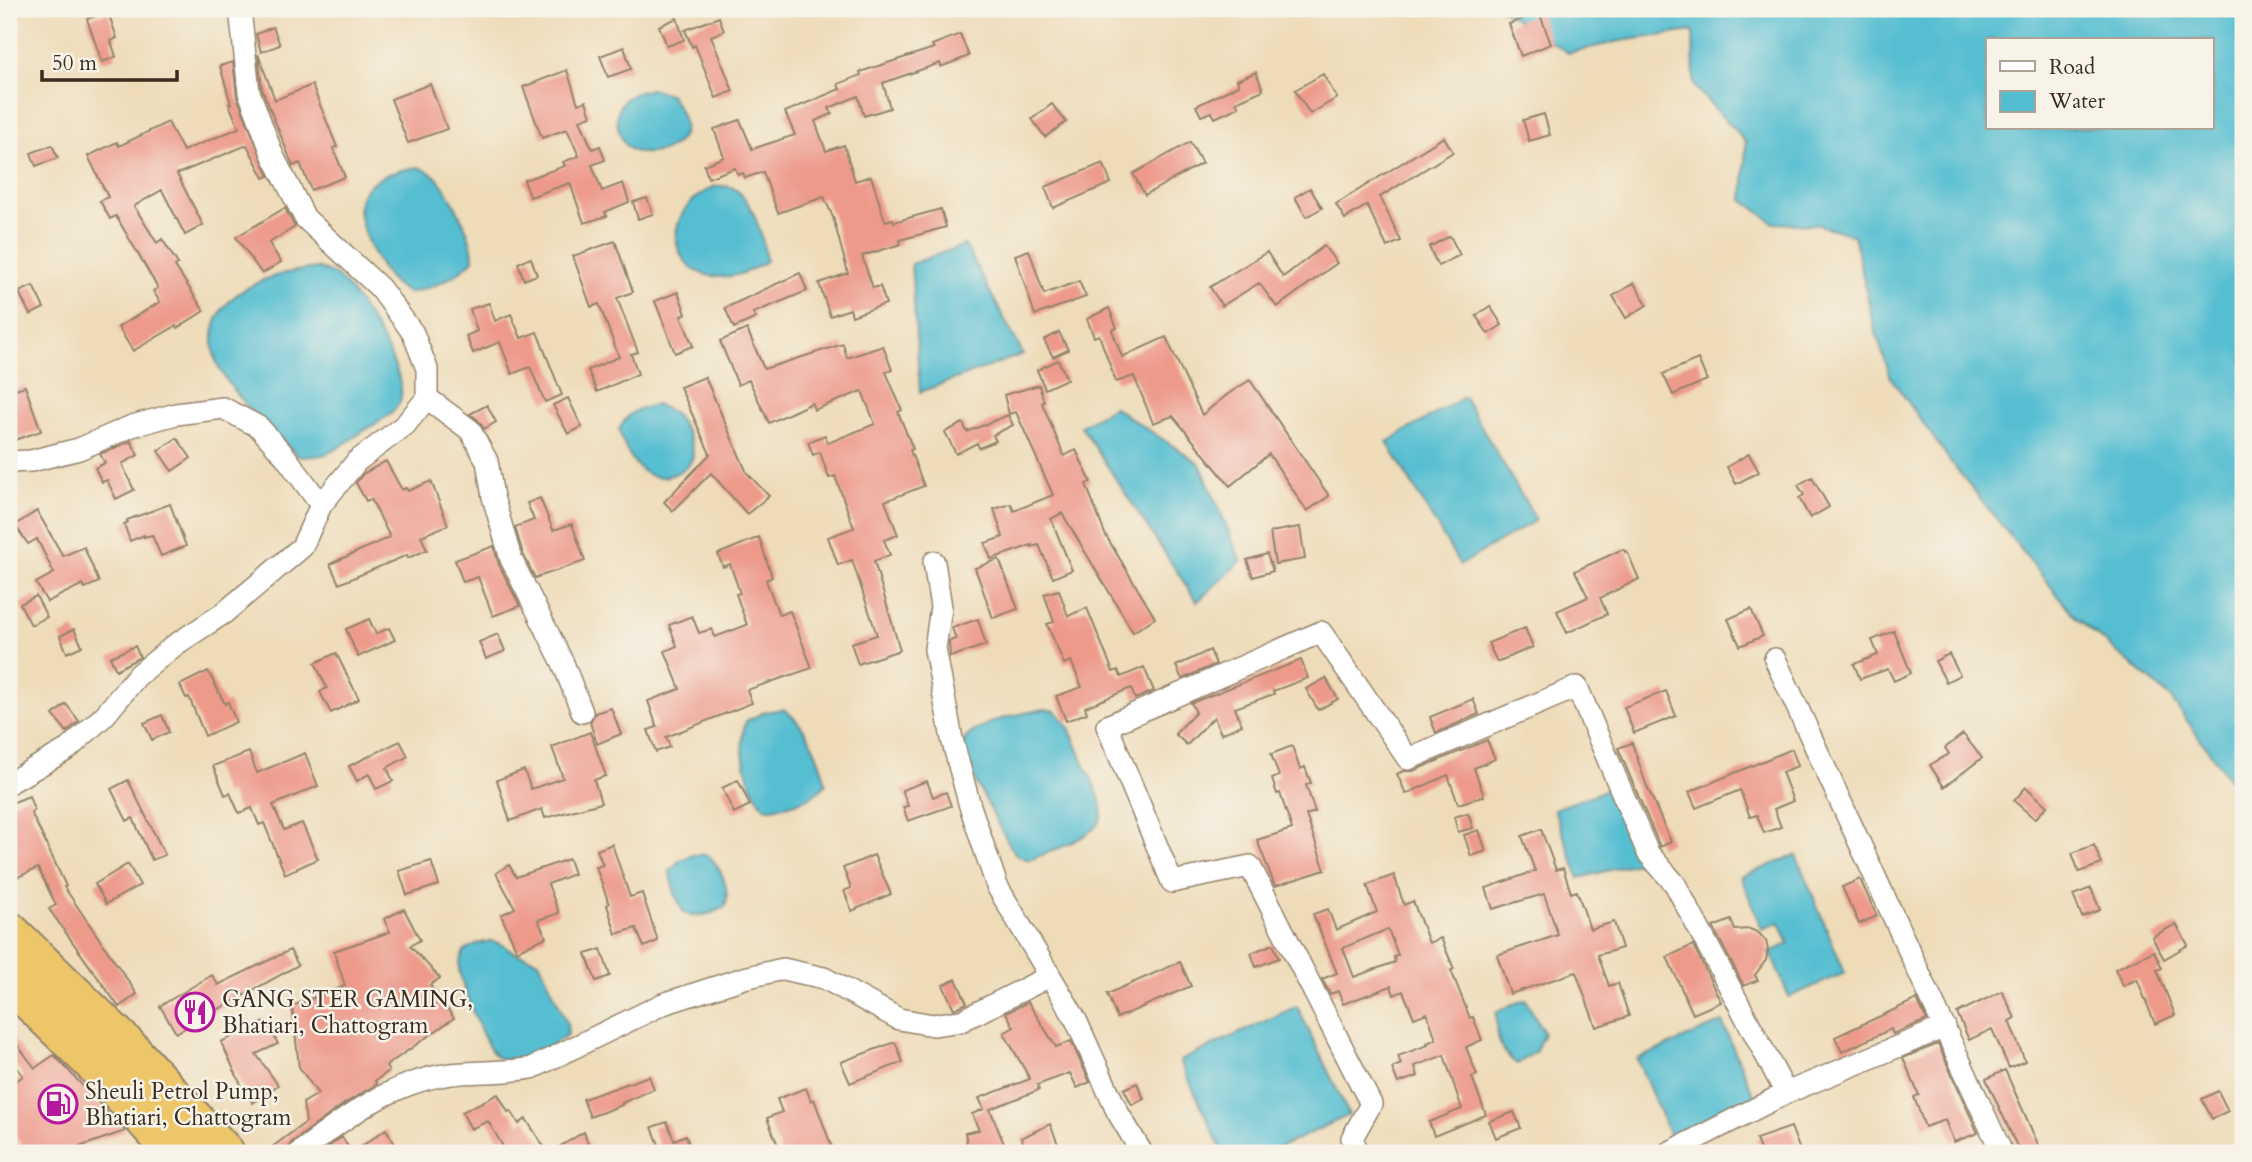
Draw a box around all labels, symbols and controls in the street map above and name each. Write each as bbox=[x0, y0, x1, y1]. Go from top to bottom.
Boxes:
scale bar bbox=[42, 38, 177, 82]
legend bbox=[1986, 38, 2214, 130]
text: 50 m bbox=[52, 49, 97, 78]
text: Road bbox=[2049, 53, 2095, 82]
text: Water bbox=[2048, 87, 2105, 116]
place label: GANG STER GAMING, Bhatiari, Chattogram bbox=[222, 984, 473, 1041]
restaurant icon: GANG STER GAMING, Bhatiari, Chattogram bbox=[174, 991, 216, 1033]
place label: Sheuli Petrol Pump, Bhatiari, Chattogram bbox=[85, 1076, 292, 1133]
fuel station icon: Sheuli Petrol Pump, Bhatiari, Chattogram bbox=[37, 1083, 79, 1125]

